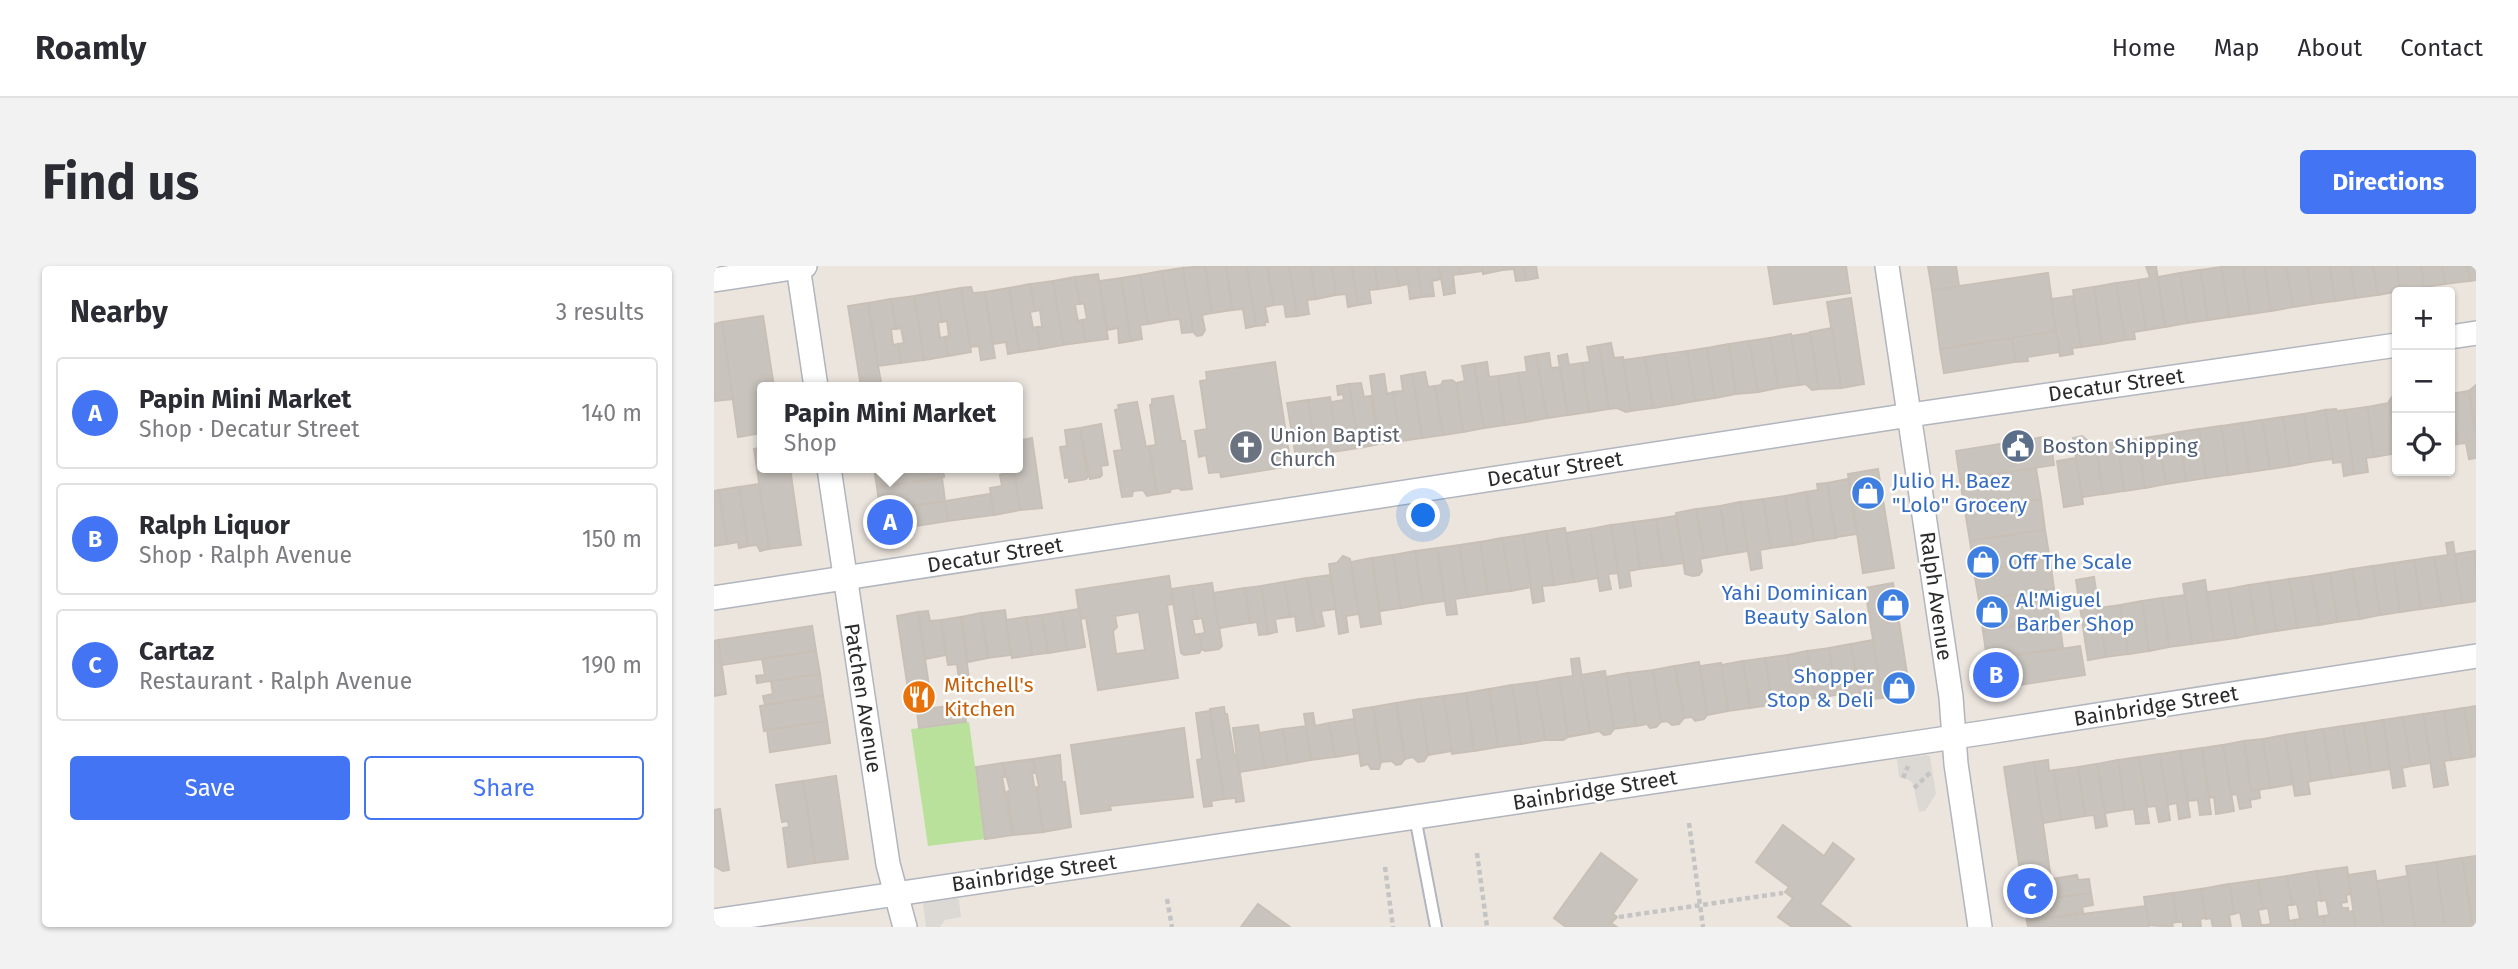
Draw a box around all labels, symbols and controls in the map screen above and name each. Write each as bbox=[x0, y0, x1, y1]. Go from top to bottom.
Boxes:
text: Roamly bbox=[35, 28, 146, 68]
text: Home bbox=[2112, 34, 2176, 62]
text: Map bbox=[2214, 34, 2260, 62]
text: About bbox=[2298, 34, 2362, 62]
text: Contact bbox=[2400, 34, 2483, 62]
button: Directions bbox=[2300, 150, 2476, 214]
text: Find us bbox=[42, 153, 199, 212]
map controls bbox=[2392, 287, 2455, 476]
button: + bbox=[2392, 287, 2455, 350]
text: Nearby bbox=[70, 294, 168, 330]
text: 3 results bbox=[556, 298, 644, 326]
button: − bbox=[2392, 350, 2455, 413]
street label: Decatur Street bbox=[2047, 363, 2186, 407]
popup bbox=[757, 382, 1023, 473]
text: Papin Mini Market bbox=[139, 384, 351, 415]
text: Papin Mini Market bbox=[784, 398, 996, 429]
text: A bbox=[88, 399, 102, 427]
text: 140 m bbox=[581, 399, 642, 427]
button: locate bbox=[2392, 413, 2455, 476]
text: Shop · Decatur Street bbox=[139, 415, 360, 443]
place label: Union Baptist Church bbox=[1270, 422, 1400, 472]
public building icon: Boston Shipping bbox=[1999, 427, 2037, 465]
church icon: Union Baptist Church bbox=[1227, 428, 1265, 466]
text: Shop bbox=[784, 429, 837, 457]
place label: Boston Shipping bbox=[2042, 433, 2198, 459]
street label: Decatur Street bbox=[1485, 445, 1625, 493]
place label: Julio H. Baez "Lolo" Grocery bbox=[1892, 468, 2028, 518]
shop icon: Julio H. Baez "Lolo" Grocery bbox=[1849, 474, 1887, 512]
pin: A bbox=[867, 496, 913, 548]
your location bbox=[1406, 498, 1440, 532]
text: Ralph Liquor bbox=[139, 510, 290, 541]
text: B bbox=[88, 525, 102, 553]
text: 150 m bbox=[582, 525, 642, 553]
street label: Ralph Avenue bbox=[1914, 530, 1958, 662]
street label: Decatur Street bbox=[925, 531, 1065, 579]
text: Shop · Ralph Avenue bbox=[139, 541, 352, 569]
shop icon: Off The Scale bbox=[1964, 543, 2002, 581]
place label: Off The Scale bbox=[2008, 549, 2132, 575]
place label: Yahi Dominican Beauty Salon bbox=[1721, 580, 1868, 630]
shop icon: Yahi Dominican Beauty Salon bbox=[1874, 586, 1912, 624]
place label: Al'Miguel Barber Shop bbox=[2016, 587, 2134, 637]
shop icon: Al'Miguel Barber Shop bbox=[1973, 593, 2011, 631]
street label: Patchen Avenue bbox=[838, 621, 888, 775]
text: Cartaz bbox=[139, 636, 214, 667]
pin: B bbox=[1973, 649, 2019, 701]
text: C bbox=[88, 651, 102, 679]
text: 190 m bbox=[581, 651, 642, 679]
place label: Shopper Stop & Deli bbox=[1767, 663, 1874, 713]
text: Restaurant · Ralph Avenue bbox=[139, 667, 412, 695]
shop icon: Shopper Stop & Deli bbox=[1880, 669, 1918, 707]
place label: Mitchell's Kitchen bbox=[944, 672, 1034, 722]
restaurant icon: Mitchell's Kitchen bbox=[900, 678, 938, 716]
street label: Bainbridge Street bbox=[2072, 680, 2240, 732]
button: Save bbox=[70, 756, 350, 820]
button: Share bbox=[364, 756, 644, 820]
street label: Bainbridge Street bbox=[1511, 764, 1679, 816]
street label: Bainbridge Street bbox=[950, 849, 1118, 897]
pin: C bbox=[2007, 865, 2053, 917]

